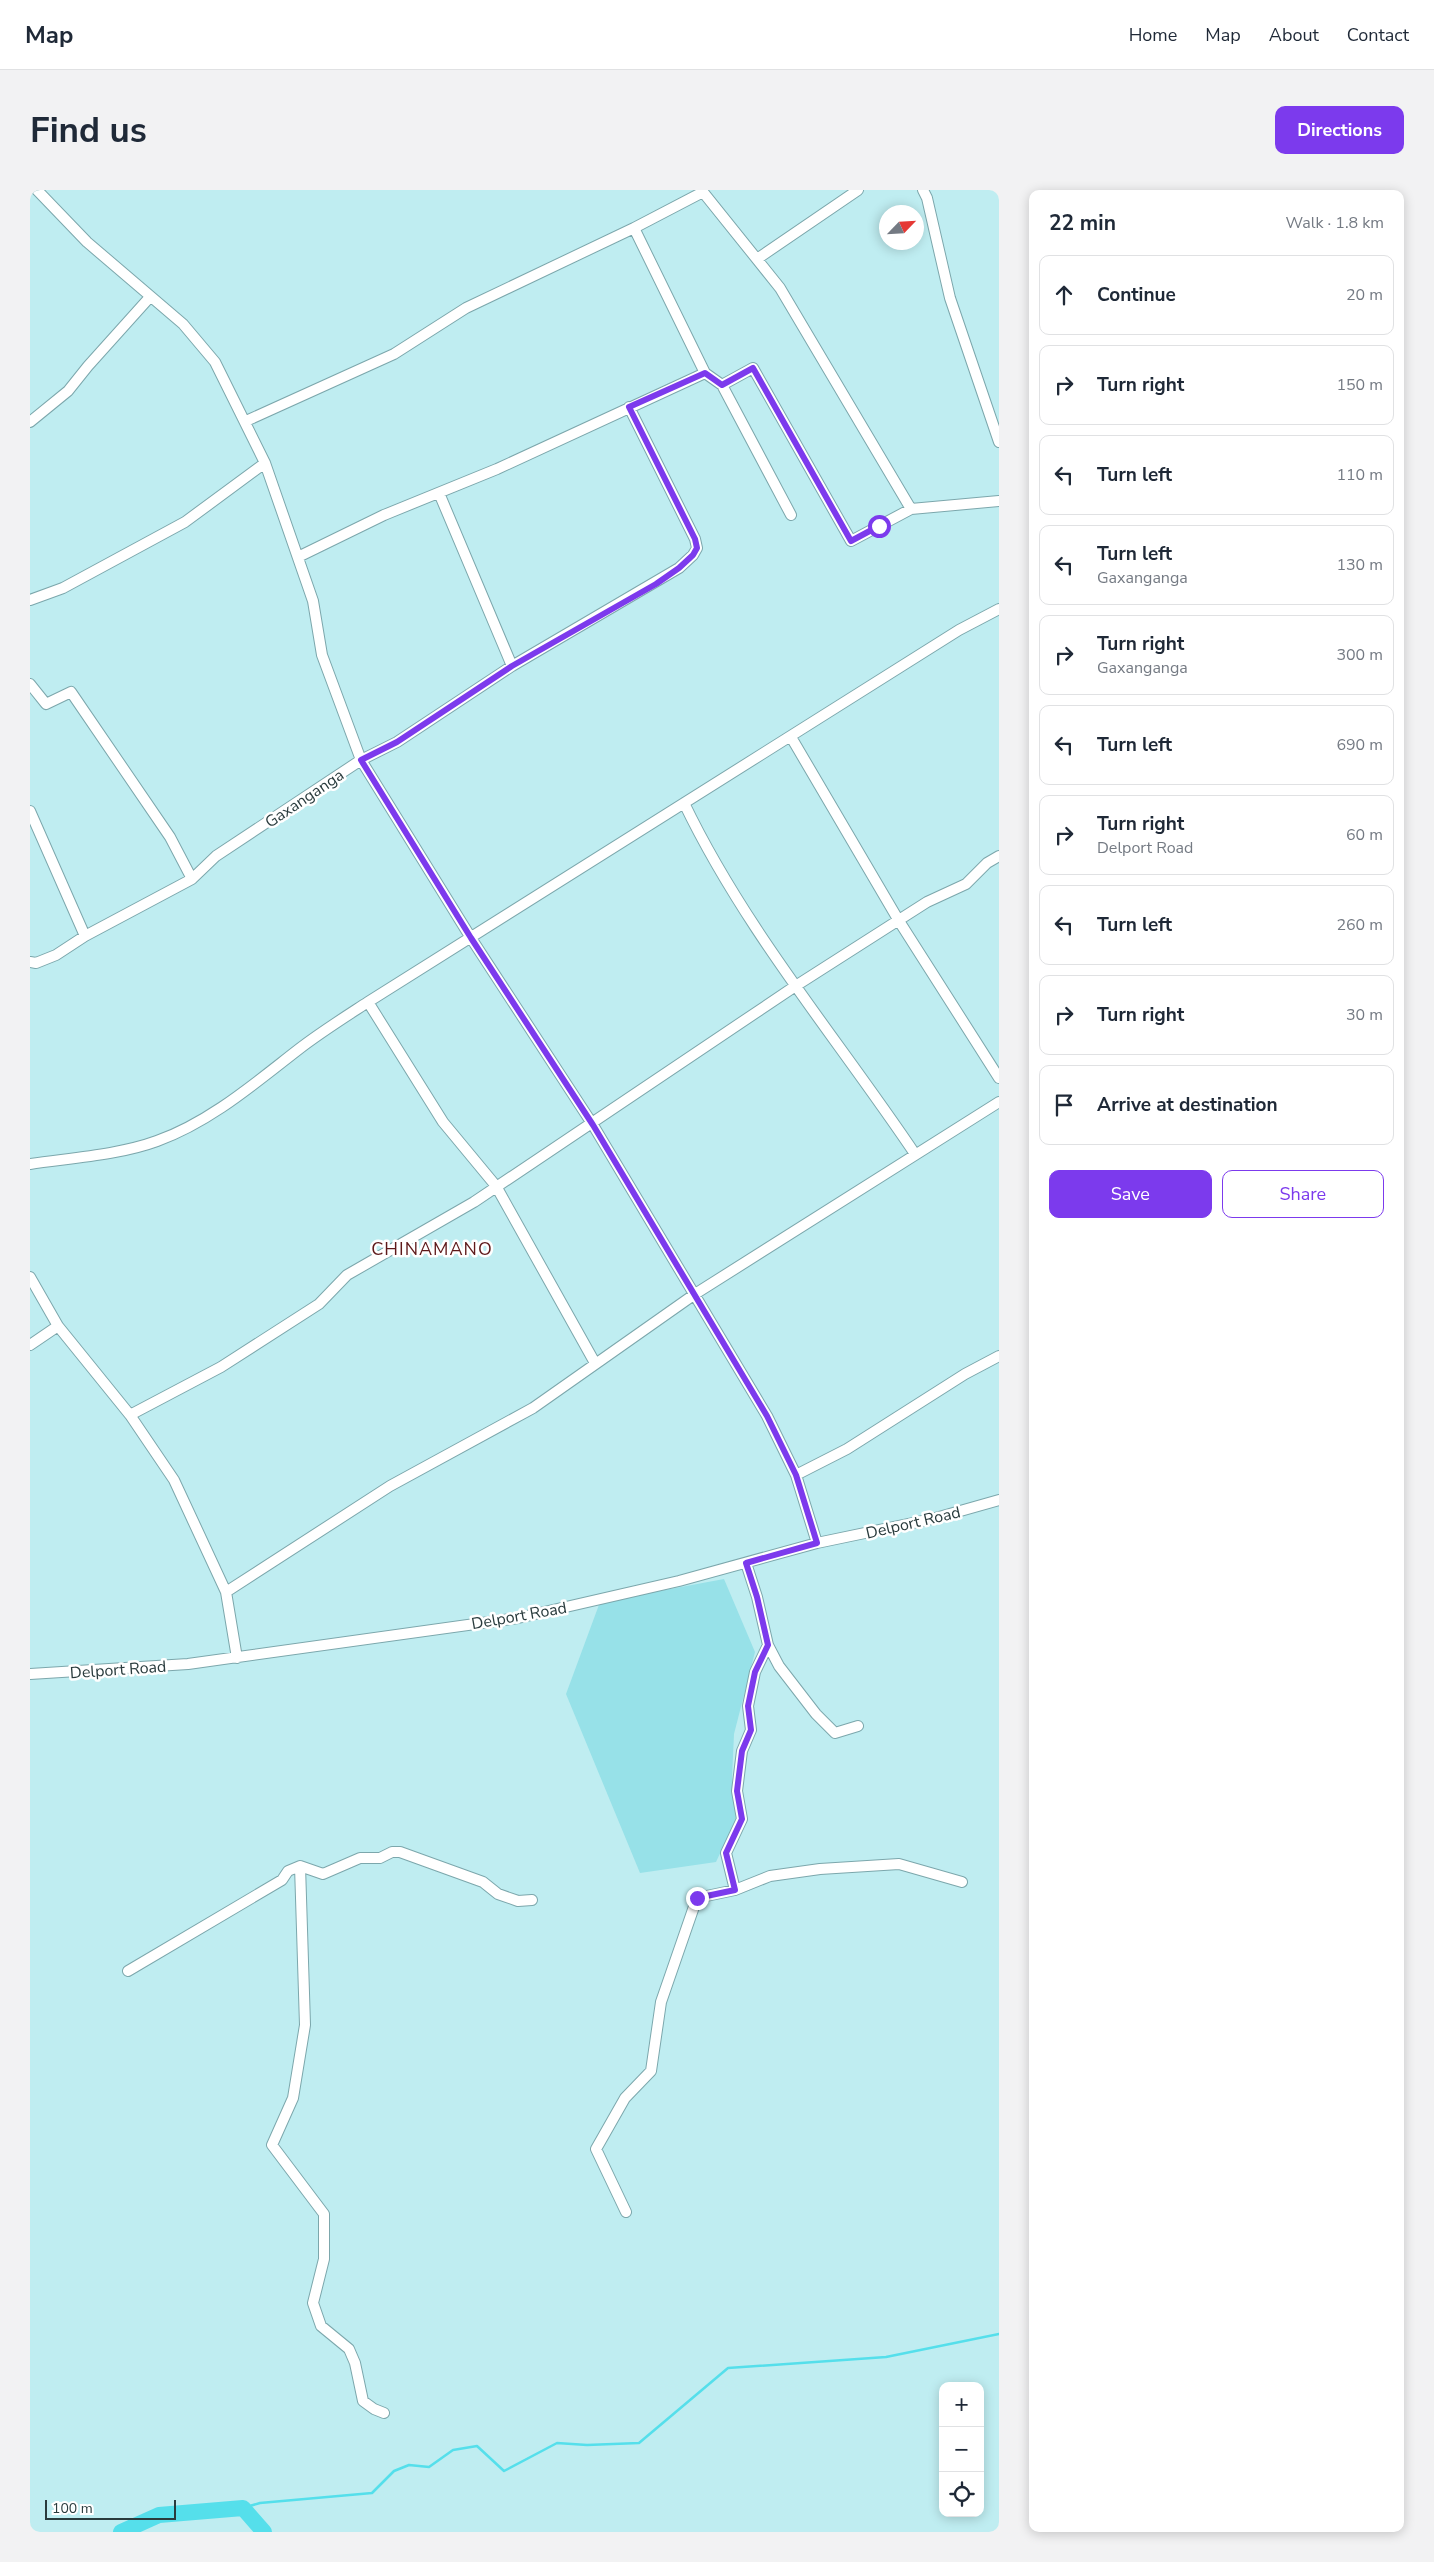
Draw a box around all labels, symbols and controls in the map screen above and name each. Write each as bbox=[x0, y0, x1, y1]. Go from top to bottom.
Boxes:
text: Map bbox=[25, 19, 73, 51]
text: Home bbox=[1129, 23, 1177, 47]
text: Map bbox=[1205, 23, 1241, 47]
text: About bbox=[1269, 23, 1319, 47]
text: Contact bbox=[1347, 23, 1409, 47]
button: Directions bbox=[1275, 106, 1404, 154]
text: Find us bbox=[30, 107, 147, 154]
north arrow bbox=[879, 205, 924, 250]
text: 22 min bbox=[1049, 209, 1116, 237]
text: Walk · 1.8 km bbox=[1286, 212, 1384, 234]
icon: ahead bbox=[1050, 281, 1078, 309]
text: Continue bbox=[1097, 282, 1176, 308]
text: 20 m bbox=[1346, 284, 1383, 306]
icon: right bbox=[1050, 371, 1078, 399]
text: Turn right bbox=[1097, 372, 1184, 398]
text: 150 m bbox=[1336, 374, 1383, 396]
icon: left bbox=[1050, 461, 1078, 489]
text: Turn left bbox=[1097, 462, 1172, 488]
text: 110 m bbox=[1336, 464, 1383, 486]
route start bbox=[868, 515, 891, 538]
text: Turn left bbox=[1097, 541, 1172, 567]
icon: left bbox=[1050, 551, 1078, 579]
text: 130 m bbox=[1336, 554, 1383, 576]
text: Gaxanganga bbox=[1097, 567, 1188, 589]
text: Turn right bbox=[1097, 631, 1184, 657]
icon: right bbox=[1050, 641, 1078, 669]
text: 300 m bbox=[1336, 644, 1383, 666]
text: Gaxanganga bbox=[1097, 657, 1188, 679]
icon: left bbox=[1050, 731, 1078, 759]
text: Turn left bbox=[1097, 732, 1172, 758]
text: 690 m bbox=[1336, 734, 1383, 756]
street label: Gaxanganga bbox=[261, 764, 348, 833]
text: Turn right bbox=[1097, 811, 1184, 837]
icon: right bbox=[1050, 821, 1078, 849]
text: 60 m bbox=[1346, 824, 1383, 846]
text: Delport Road bbox=[1097, 837, 1193, 859]
icon: left bbox=[1050, 911, 1078, 939]
text: Turn left bbox=[1097, 912, 1172, 938]
text: 260 m bbox=[1336, 914, 1383, 936]
icon: right bbox=[1050, 1001, 1078, 1029]
text: Turn right bbox=[1097, 1002, 1184, 1028]
text: 30 m bbox=[1346, 1004, 1383, 1026]
icon: arrive bbox=[1050, 1091, 1078, 1119]
text: Arrive at destination bbox=[1097, 1092, 1278, 1118]
button: Save bbox=[1049, 1170, 1212, 1218]
button: Share bbox=[1222, 1170, 1384, 1218]
district label: CHINAMANO bbox=[371, 1237, 493, 1261]
street label: Delport Road bbox=[864, 1501, 963, 1545]
street label: Delport Road bbox=[470, 1597, 569, 1635]
street label: Delport Road bbox=[69, 1656, 167, 1684]
route end bbox=[686, 1887, 709, 1910]
map controls bbox=[939, 2382, 984, 2517]
button: + bbox=[939, 2382, 984, 2427]
button: − bbox=[939, 2427, 984, 2472]
button: locate bbox=[939, 2472, 984, 2517]
scale bar bbox=[45, 2497, 176, 2520]
text: 100 m bbox=[52, 2499, 93, 2518]

